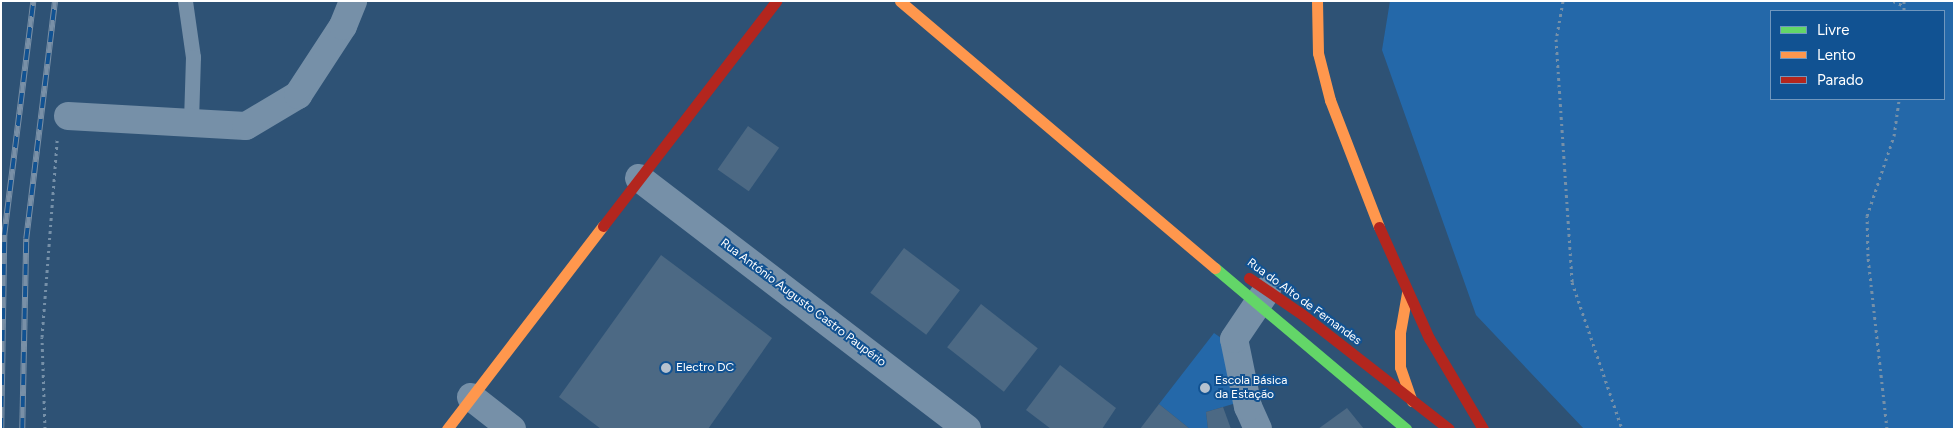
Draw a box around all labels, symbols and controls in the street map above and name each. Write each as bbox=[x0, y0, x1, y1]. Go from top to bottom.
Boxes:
legend bbox=[1770, 10, 1945, 100]
text: Livre bbox=[1817, 21, 1849, 39]
text: Lento bbox=[1817, 46, 1856, 64]
text: Parado bbox=[1817, 71, 1863, 89]
street label: Rua António Augusto Castro Paupério bbox=[717, 236, 889, 370]
street label: Rua do Alto de Fernandes bbox=[1244, 256, 1364, 348]
place label: Electro DC bbox=[676, 361, 734, 375]
marker: Electro DC bbox=[660, 362, 672, 374]
place label: Escola Básica da Estação bbox=[1215, 374, 1287, 402]
marker: Escola Básica da Estação bbox=[1199, 382, 1211, 394]

